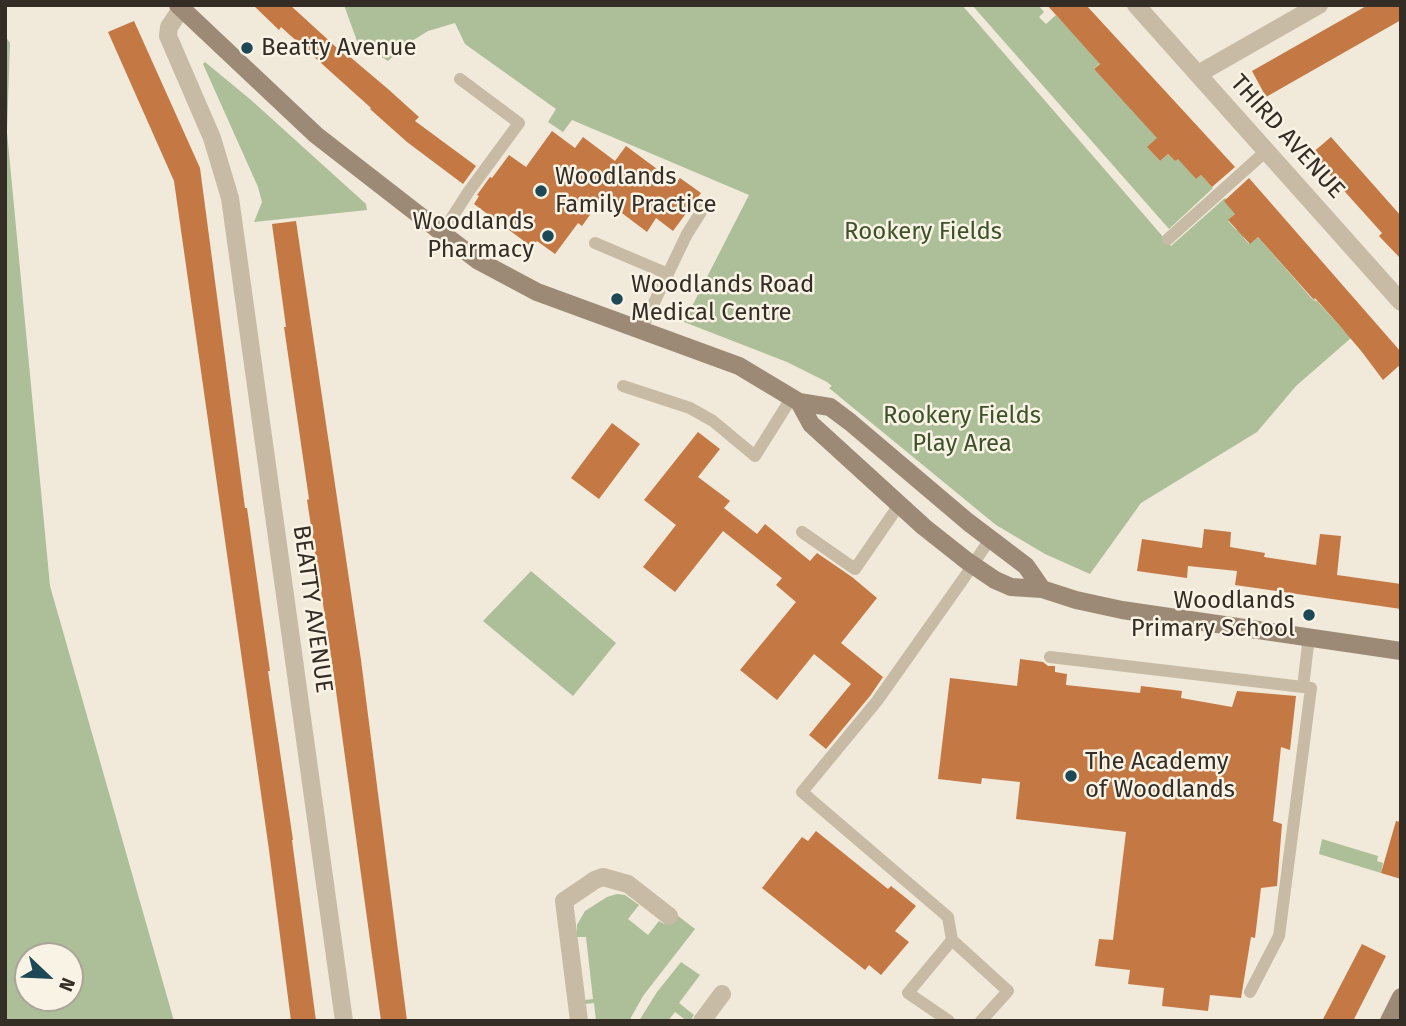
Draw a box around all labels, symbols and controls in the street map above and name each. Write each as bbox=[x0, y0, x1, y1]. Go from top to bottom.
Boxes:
place label: Beatty Avenue bbox=[261, 34, 417, 62]
marker: Beatty Avenue bbox=[239, 40, 255, 56]
street label: THIRD AVENUE bbox=[1224, 69, 1350, 205]
place label: Woodlands Family Practice bbox=[555, 163, 717, 219]
marker: Woodlands Family Practice bbox=[533, 183, 549, 199]
place label: Woodlands Pharmacy bbox=[412, 208, 534, 264]
park label: Rookery Fields bbox=[844, 218, 1002, 246]
marker: Woodlands Pharmacy bbox=[540, 228, 556, 244]
place label: Woodlands Road Medical Centre bbox=[631, 271, 814, 327]
marker: Woodlands Road Medical Centre bbox=[609, 291, 625, 307]
park label: Rookery Fields Play Area bbox=[883, 402, 1041, 458]
street label: BEATTY AVENUE bbox=[286, 523, 338, 695]
place label: Woodlands Primary School bbox=[1131, 587, 1295, 643]
marker: Woodlands Primary School bbox=[1301, 607, 1317, 623]
place label: The Academy of Woodlands bbox=[1085, 748, 1235, 804]
marker: The Academy of Woodlands bbox=[1063, 768, 1079, 784]
north arrow bbox=[14, 942, 84, 1012]
text: N bbox=[54, 974, 80, 995]

